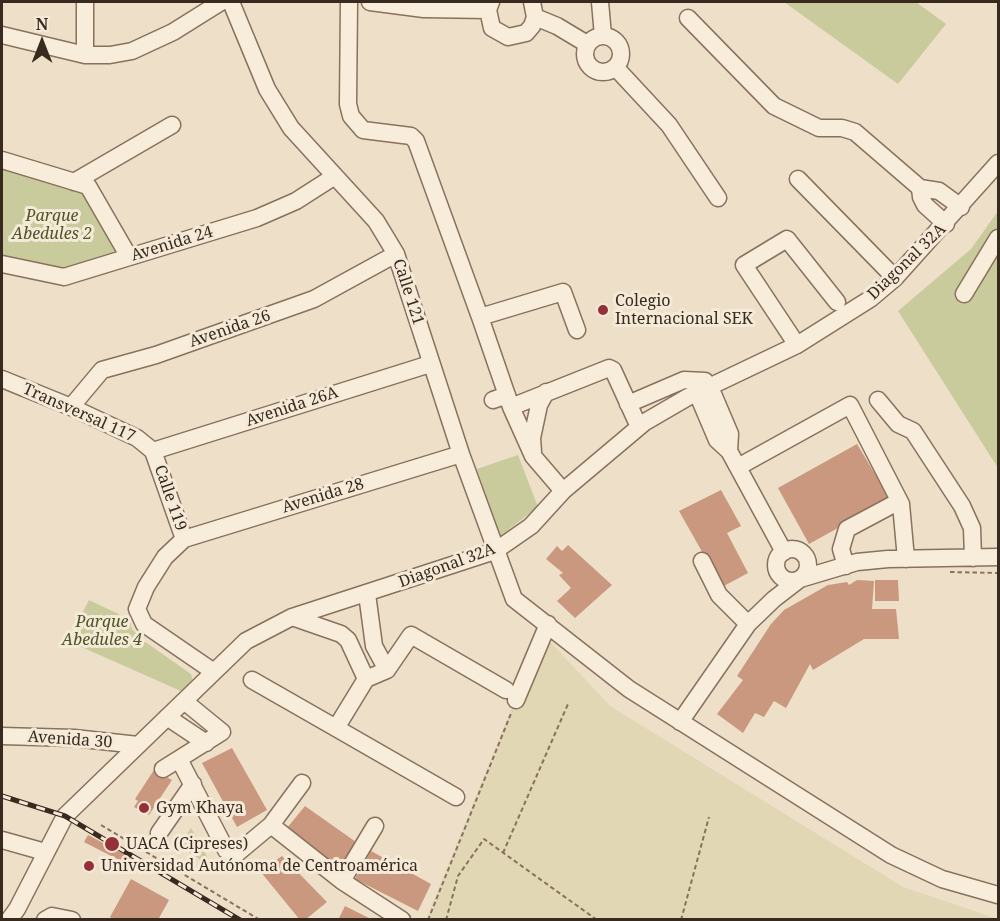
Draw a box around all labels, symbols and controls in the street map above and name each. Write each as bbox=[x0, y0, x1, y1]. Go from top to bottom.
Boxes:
north arrow bbox=[12, 12, 72, 72]
text: N bbox=[36, 13, 48, 35]
park label: Parque Abedules 2 bbox=[12, 206, 92, 244]
street label: Diagonal 32A bbox=[864, 220, 950, 304]
street label: Avenida 24 bbox=[129, 222, 215, 266]
street label: Calle 121 bbox=[388, 257, 428, 327]
place label: Colegio Internacional SEK bbox=[615, 291, 753, 329]
marker: Colegio Internacional SEK bbox=[596, 303, 610, 317]
street label: Avenida 26 bbox=[187, 306, 273, 352]
street label: Transversal 117 bbox=[20, 380, 138, 446]
street label: Avenida 26A bbox=[244, 383, 340, 431]
street label: Calle 119 bbox=[150, 463, 190, 533]
street label: Avenida 28 bbox=[280, 474, 366, 518]
street label: Diagonal 32A bbox=[396, 540, 498, 592]
park label: Parque Abedules 4 bbox=[62, 612, 142, 650]
street label: Avenida 30 bbox=[27, 727, 113, 753]
place label: Gym Khaya bbox=[156, 798, 244, 818]
marker: Gym Khaya bbox=[137, 801, 151, 815]
place label: UACA (Cipreses) bbox=[126, 834, 248, 854]
marker: UACA (Cipreses) bbox=[103, 835, 121, 853]
place label: Universidad Autónoma de Centroamérica bbox=[101, 856, 418, 876]
marker: Universidad Autónoma de Centroamérica bbox=[82, 859, 96, 873]

